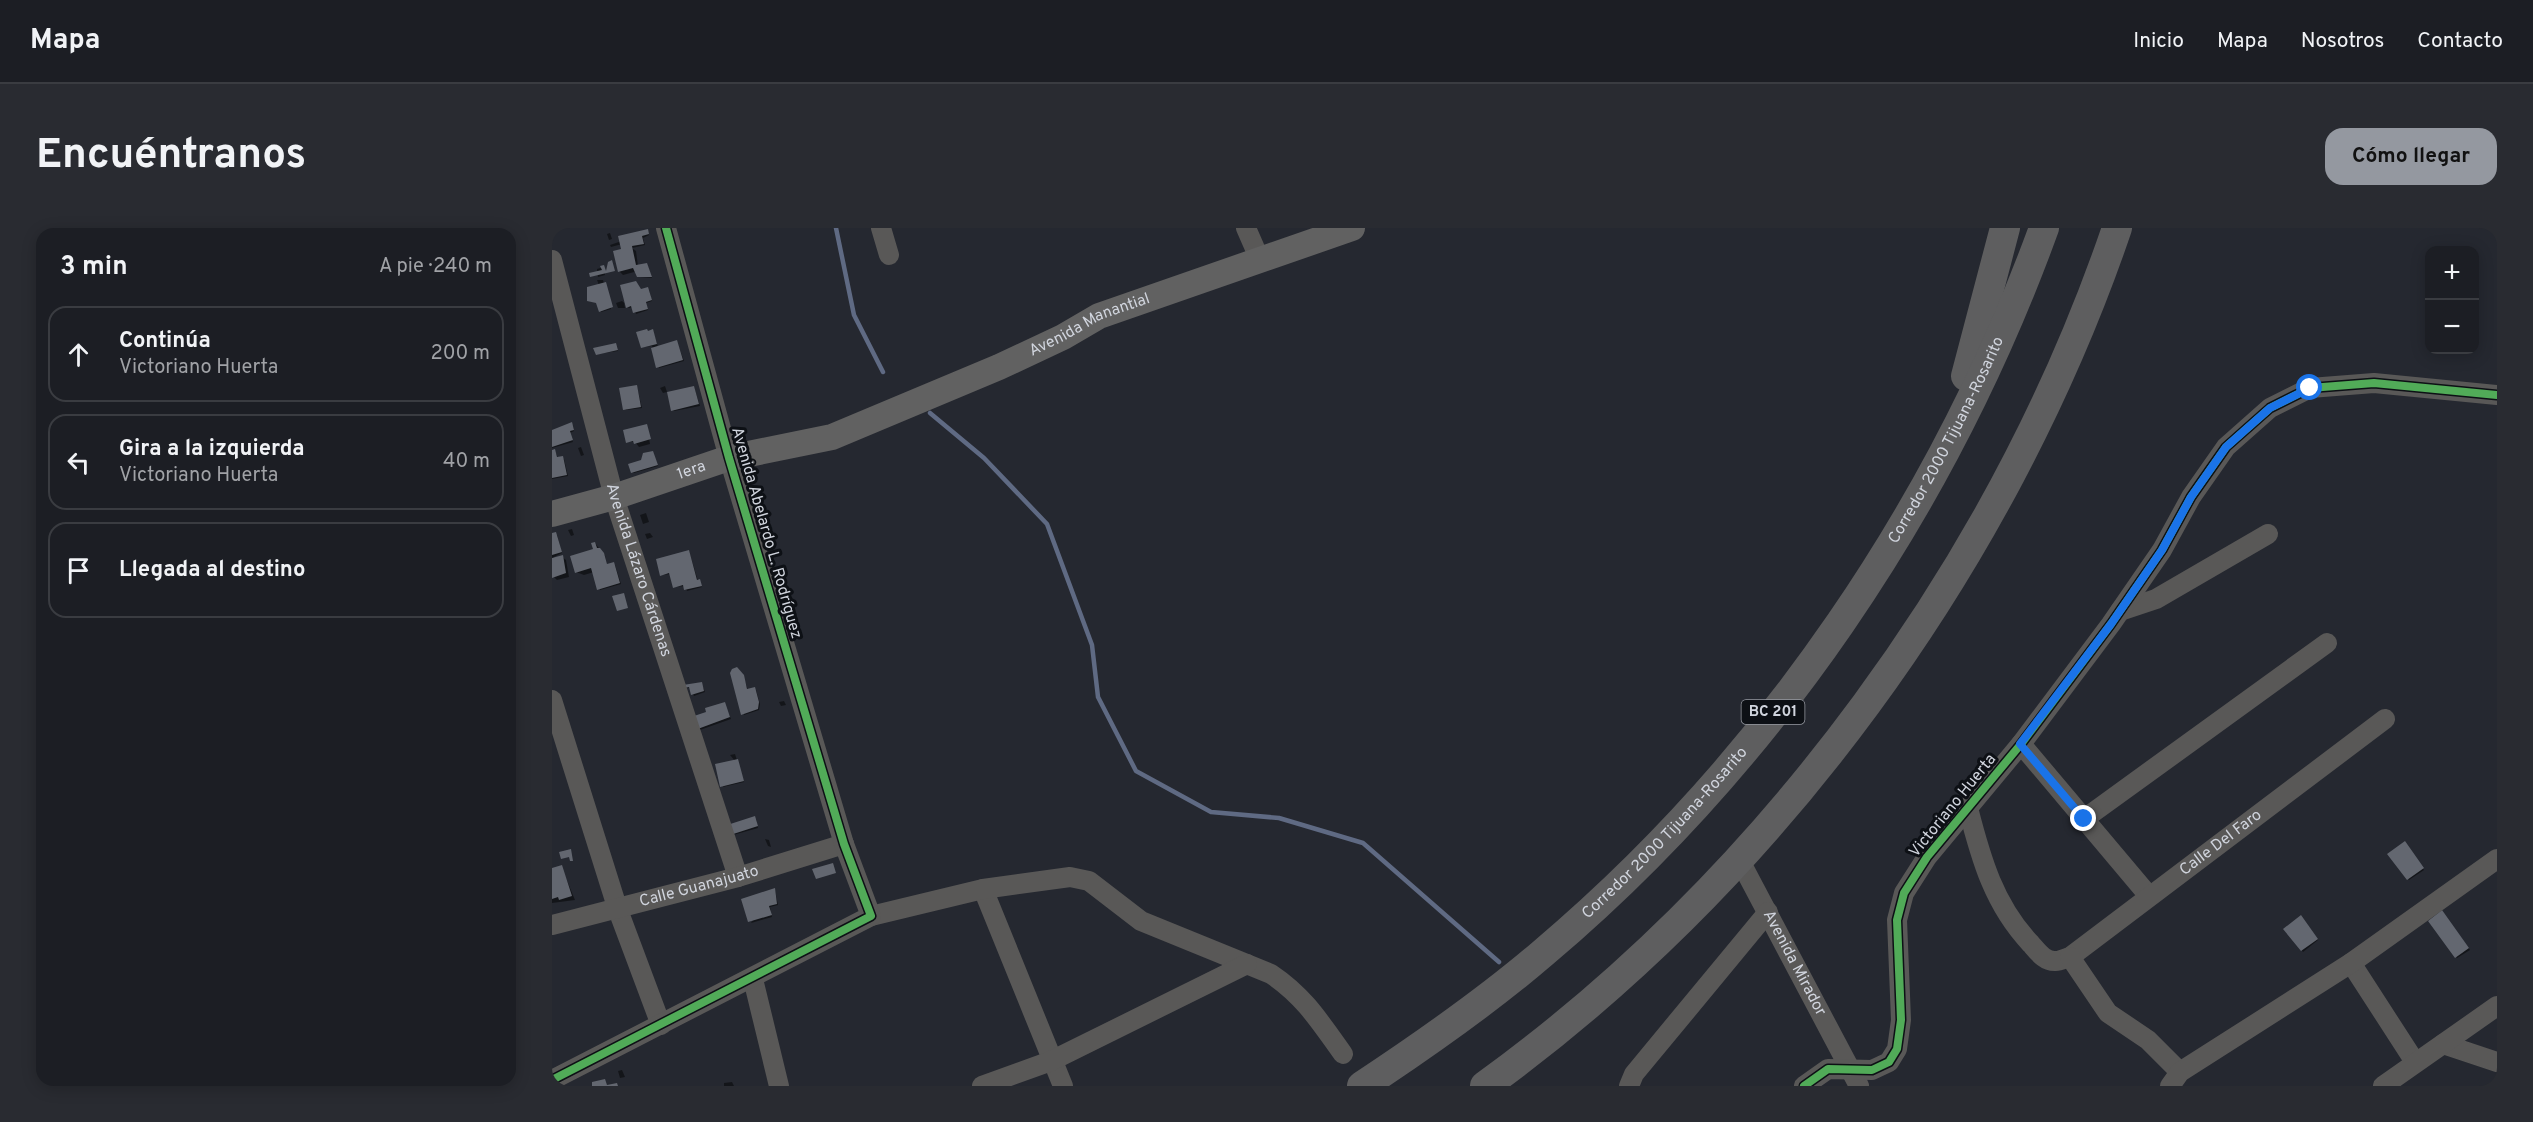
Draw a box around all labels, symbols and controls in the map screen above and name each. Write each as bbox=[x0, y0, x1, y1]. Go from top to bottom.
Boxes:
text: Mapa bbox=[30, 23, 100, 59]
text: Inicio bbox=[2133, 28, 2184, 55]
text: Mapa bbox=[2217, 28, 2268, 55]
text: Nosotros bbox=[2301, 28, 2384, 55]
text: Contacto bbox=[2417, 28, 2503, 55]
button: Cómo llegar bbox=[2325, 128, 2497, 185]
text: Encuéntranos bbox=[36, 130, 306, 183]
map controls bbox=[2425, 246, 2479, 354]
button: + bbox=[2425, 246, 2479, 300]
text: 3 min bbox=[60, 251, 128, 284]
text: A pie · 240 m bbox=[379, 254, 492, 280]
street label: Avenida Manantial bbox=[1026, 289, 1153, 361]
button: − bbox=[2425, 300, 2479, 354]
text: Continúa bbox=[119, 328, 211, 355]
street label: Corredor 2000 Tijuana-Rosarito bbox=[1884, 334, 2009, 548]
icon: ahead bbox=[62, 338, 95, 371]
text: 200 m bbox=[431, 341, 490, 367]
text: Victoriano Huerta bbox=[119, 355, 278, 381]
route start bbox=[2296, 374, 2322, 400]
street label: Avenida Abelardo L. Rodríguez bbox=[726, 425, 806, 641]
text: Gira a la izquierda bbox=[119, 436, 305, 463]
icon: left bbox=[62, 446, 95, 479]
text: 40 m bbox=[443, 449, 490, 475]
street label: 1era bbox=[674, 457, 708, 485]
text: Victoriano Huerta bbox=[119, 463, 278, 489]
street label: Avenida Lázaro Cárdenas bbox=[601, 481, 676, 660]
icon: arrive bbox=[62, 554, 95, 587]
text: Llegada al destino bbox=[119, 557, 305, 584]
road number: BC 201 bbox=[1742, 700, 1804, 724]
street label: Corredor 2000 Tijuana-Rosarito bbox=[1578, 743, 1752, 924]
street label: Victoriano Huerta bbox=[1905, 750, 2001, 862]
route end bbox=[2070, 805, 2096, 831]
street label: Calle Del Faro bbox=[2176, 805, 2266, 880]
street label: Calle Guanajuato bbox=[637, 861, 761, 912]
street label: Avenida Mirador bbox=[1758, 907, 1830, 1020]

